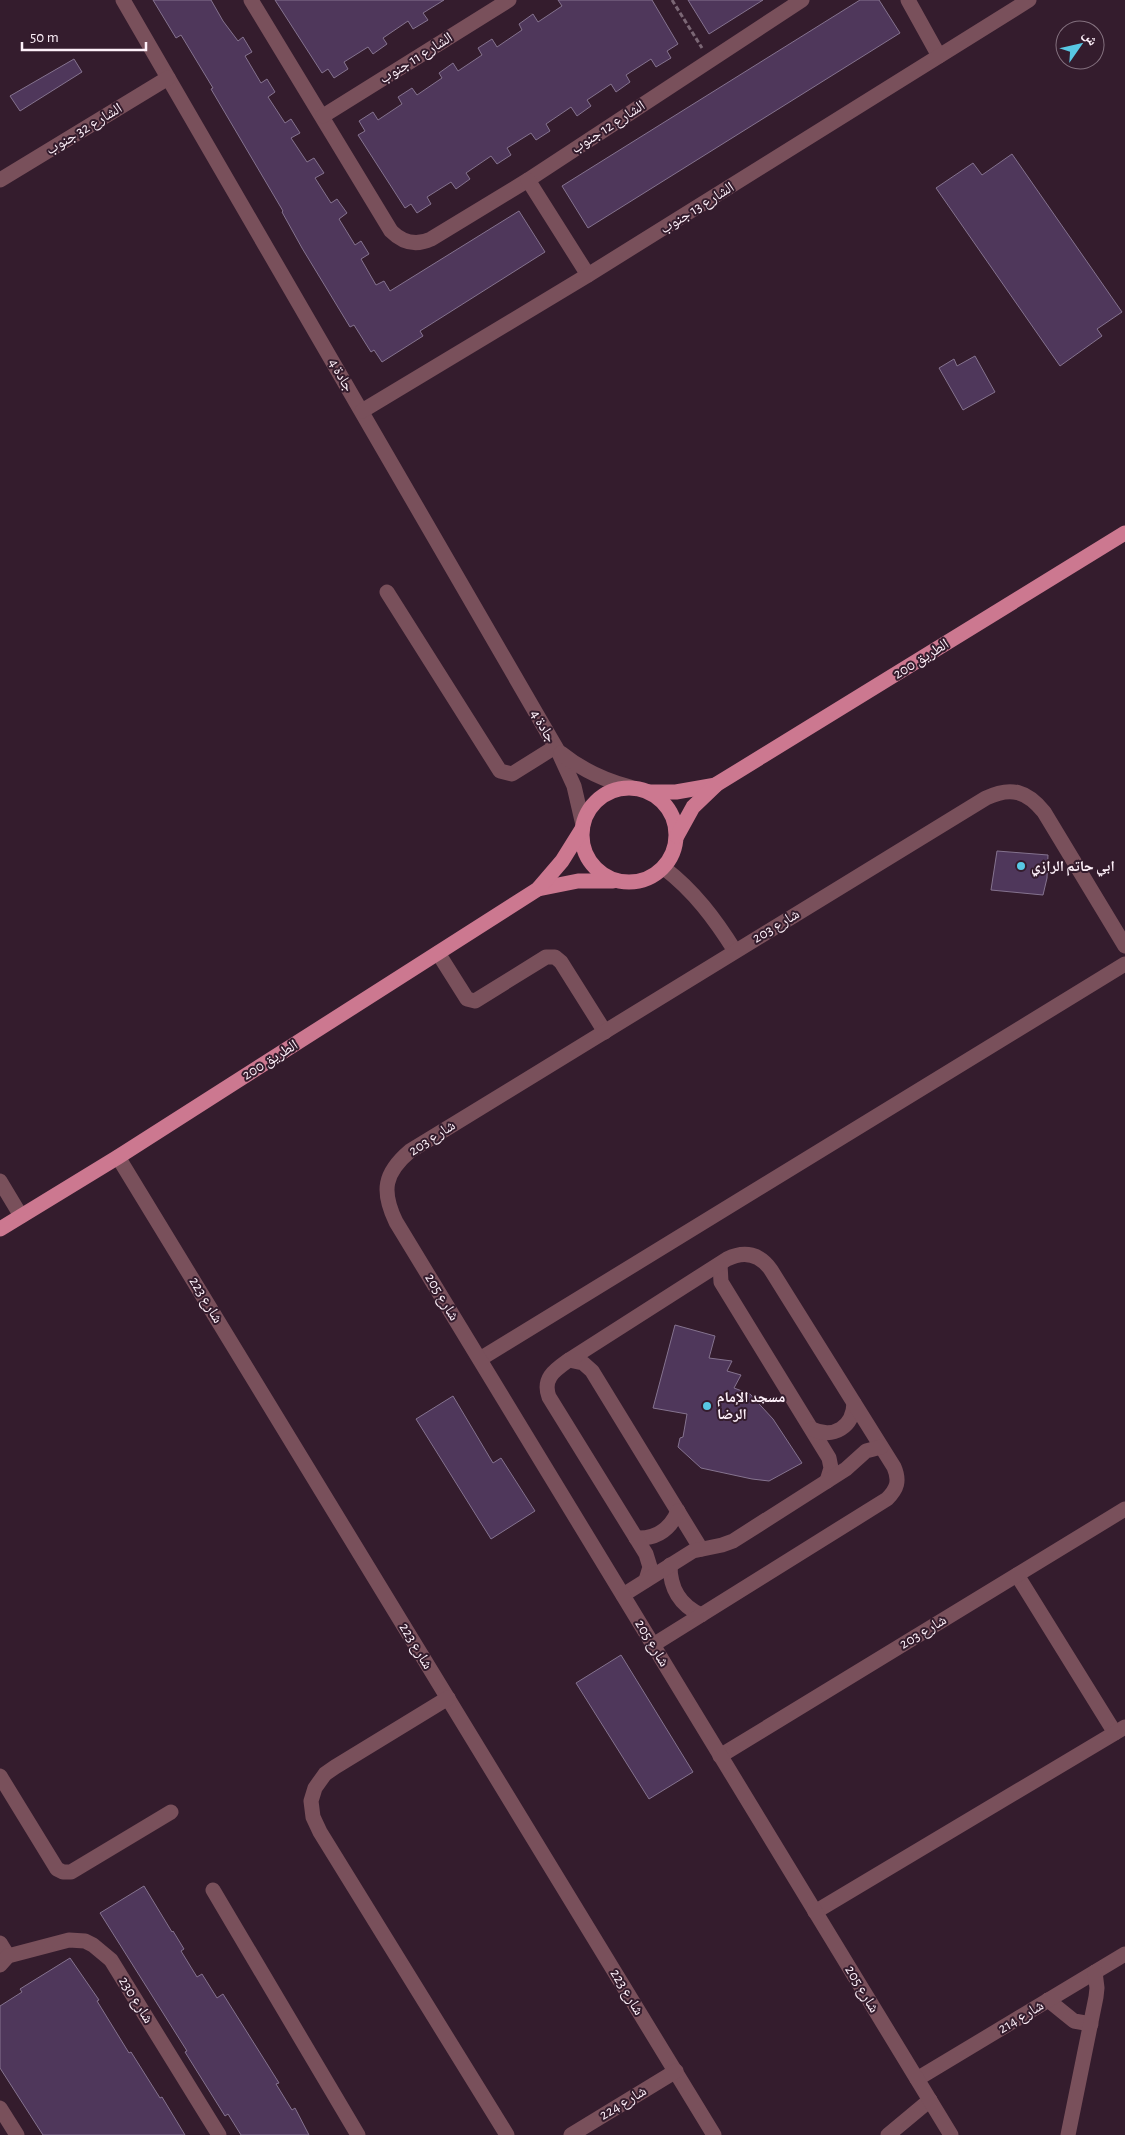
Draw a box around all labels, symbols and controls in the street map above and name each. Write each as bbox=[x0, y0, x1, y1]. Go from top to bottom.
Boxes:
scale bar bbox=[22, 20, 146, 52]
north arrow bbox=[1055, 20, 1105, 70]
text: ش bbox=[1079, 28, 1100, 49]
text: 50 m bbox=[30, 30, 59, 45]
street label: الشارع 11 جنوب bbox=[377, 30, 456, 88]
street label: الشارع 12 جنوب bbox=[568, 98, 649, 158]
street label: الشارع 32 جنوب bbox=[43, 100, 126, 159]
street label: الشارع 13 جنوب bbox=[657, 179, 738, 238]
street label: جادة 4 bbox=[326, 356, 357, 395]
street label: الطريق 200 bbox=[891, 636, 952, 684]
street label: جادة 4 bbox=[527, 707, 559, 745]
place label: ابي حاتم الرازي bbox=[1031, 859, 1115, 877]
marker: ابي حاتم الرازي bbox=[1015, 860, 1027, 872]
street label: شارع 203 bbox=[750, 906, 803, 948]
street label: الطريق 200 bbox=[240, 1037, 301, 1085]
street label: شارع 203 bbox=[406, 1118, 459, 1160]
street label: شارع 205 bbox=[420, 1271, 462, 1324]
street label: شارع 223 bbox=[185, 1274, 226, 1327]
place label: مسجد الإمام الرضا bbox=[717, 1390, 785, 1422]
marker: مسجد الإمام الرضا bbox=[701, 1400, 713, 1412]
street label: شارع 203 bbox=[897, 1612, 950, 1654]
street label: شارع 205 bbox=[630, 1617, 672, 1670]
street label: شارع 223 bbox=[395, 1620, 436, 1673]
street label: شارع 205 bbox=[840, 1963, 882, 2016]
street label: شارع 223 bbox=[606, 1966, 647, 2019]
street label: شارع 230 bbox=[114, 1974, 156, 2027]
street label: شارع 214 bbox=[996, 1998, 1048, 2038]
street label: شارع 224 bbox=[597, 2083, 650, 2125]

